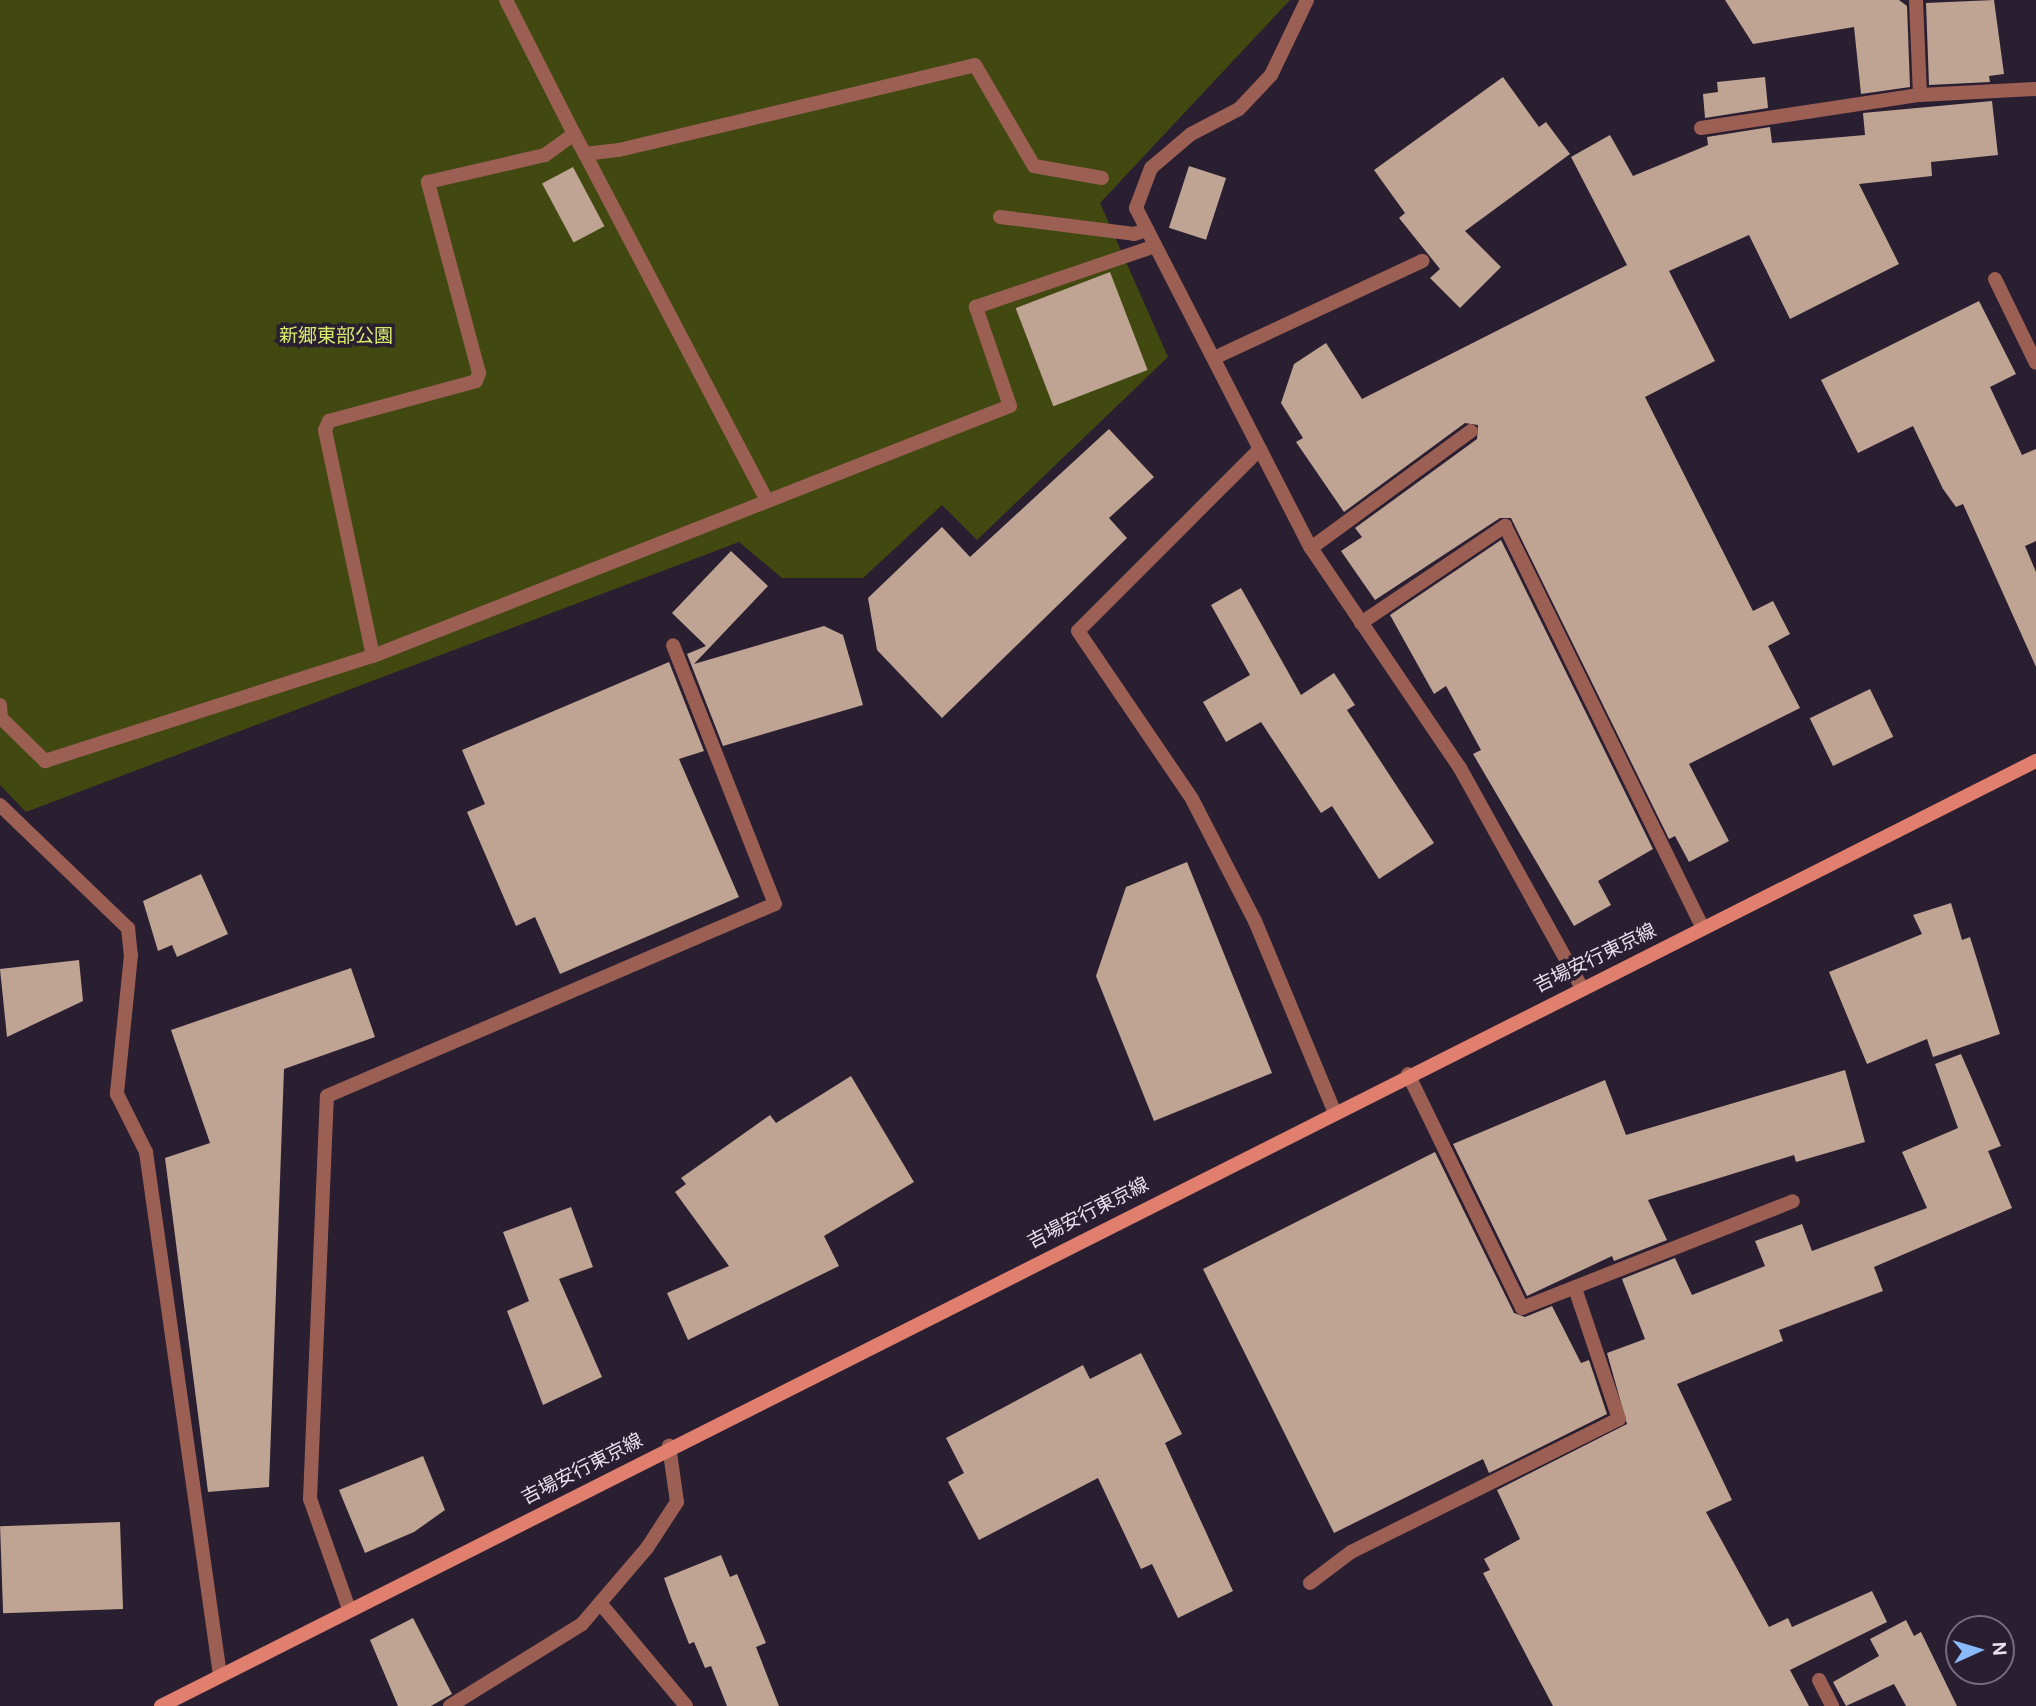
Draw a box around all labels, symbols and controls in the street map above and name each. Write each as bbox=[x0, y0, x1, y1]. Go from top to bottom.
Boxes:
park label: 新郷東部公園 bbox=[279, 325, 393, 347]
street label: 吉場安行東京線 bbox=[1530, 919, 1660, 997]
street label: 吉場安行東京線 bbox=[1024, 1173, 1152, 1253]
street label: 吉場安行東京線 bbox=[518, 1429, 646, 1509]
north arrow bbox=[1945, 1615, 2015, 1685]
text: N bbox=[1986, 1641, 2012, 1656]

